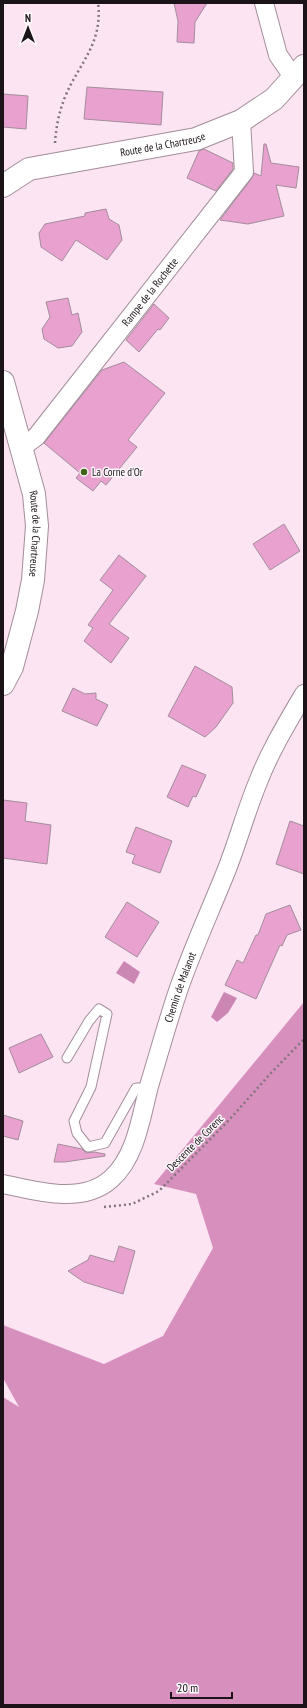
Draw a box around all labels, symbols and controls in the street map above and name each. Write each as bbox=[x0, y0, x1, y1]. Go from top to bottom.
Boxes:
north arrow bbox=[8, 8, 48, 48]
text: N bbox=[25, 11, 31, 25]
street label: Route de la Chartreuse bbox=[119, 129, 208, 159]
street label: Rampe de la Rochette bbox=[119, 255, 181, 329]
place label: La Corne d'Or bbox=[92, 465, 143, 479]
marker: La Corne d'Or bbox=[79, 467, 89, 477]
street label: Route de la Chartreuse bbox=[26, 489, 44, 578]
street label: Chemin de Malanot bbox=[161, 950, 199, 1024]
street label: Descente de Corenc bbox=[164, 1112, 226, 1174]
scale bar bbox=[171, 1674, 232, 1700]
text: 20 m bbox=[177, 1680, 198, 1695]

